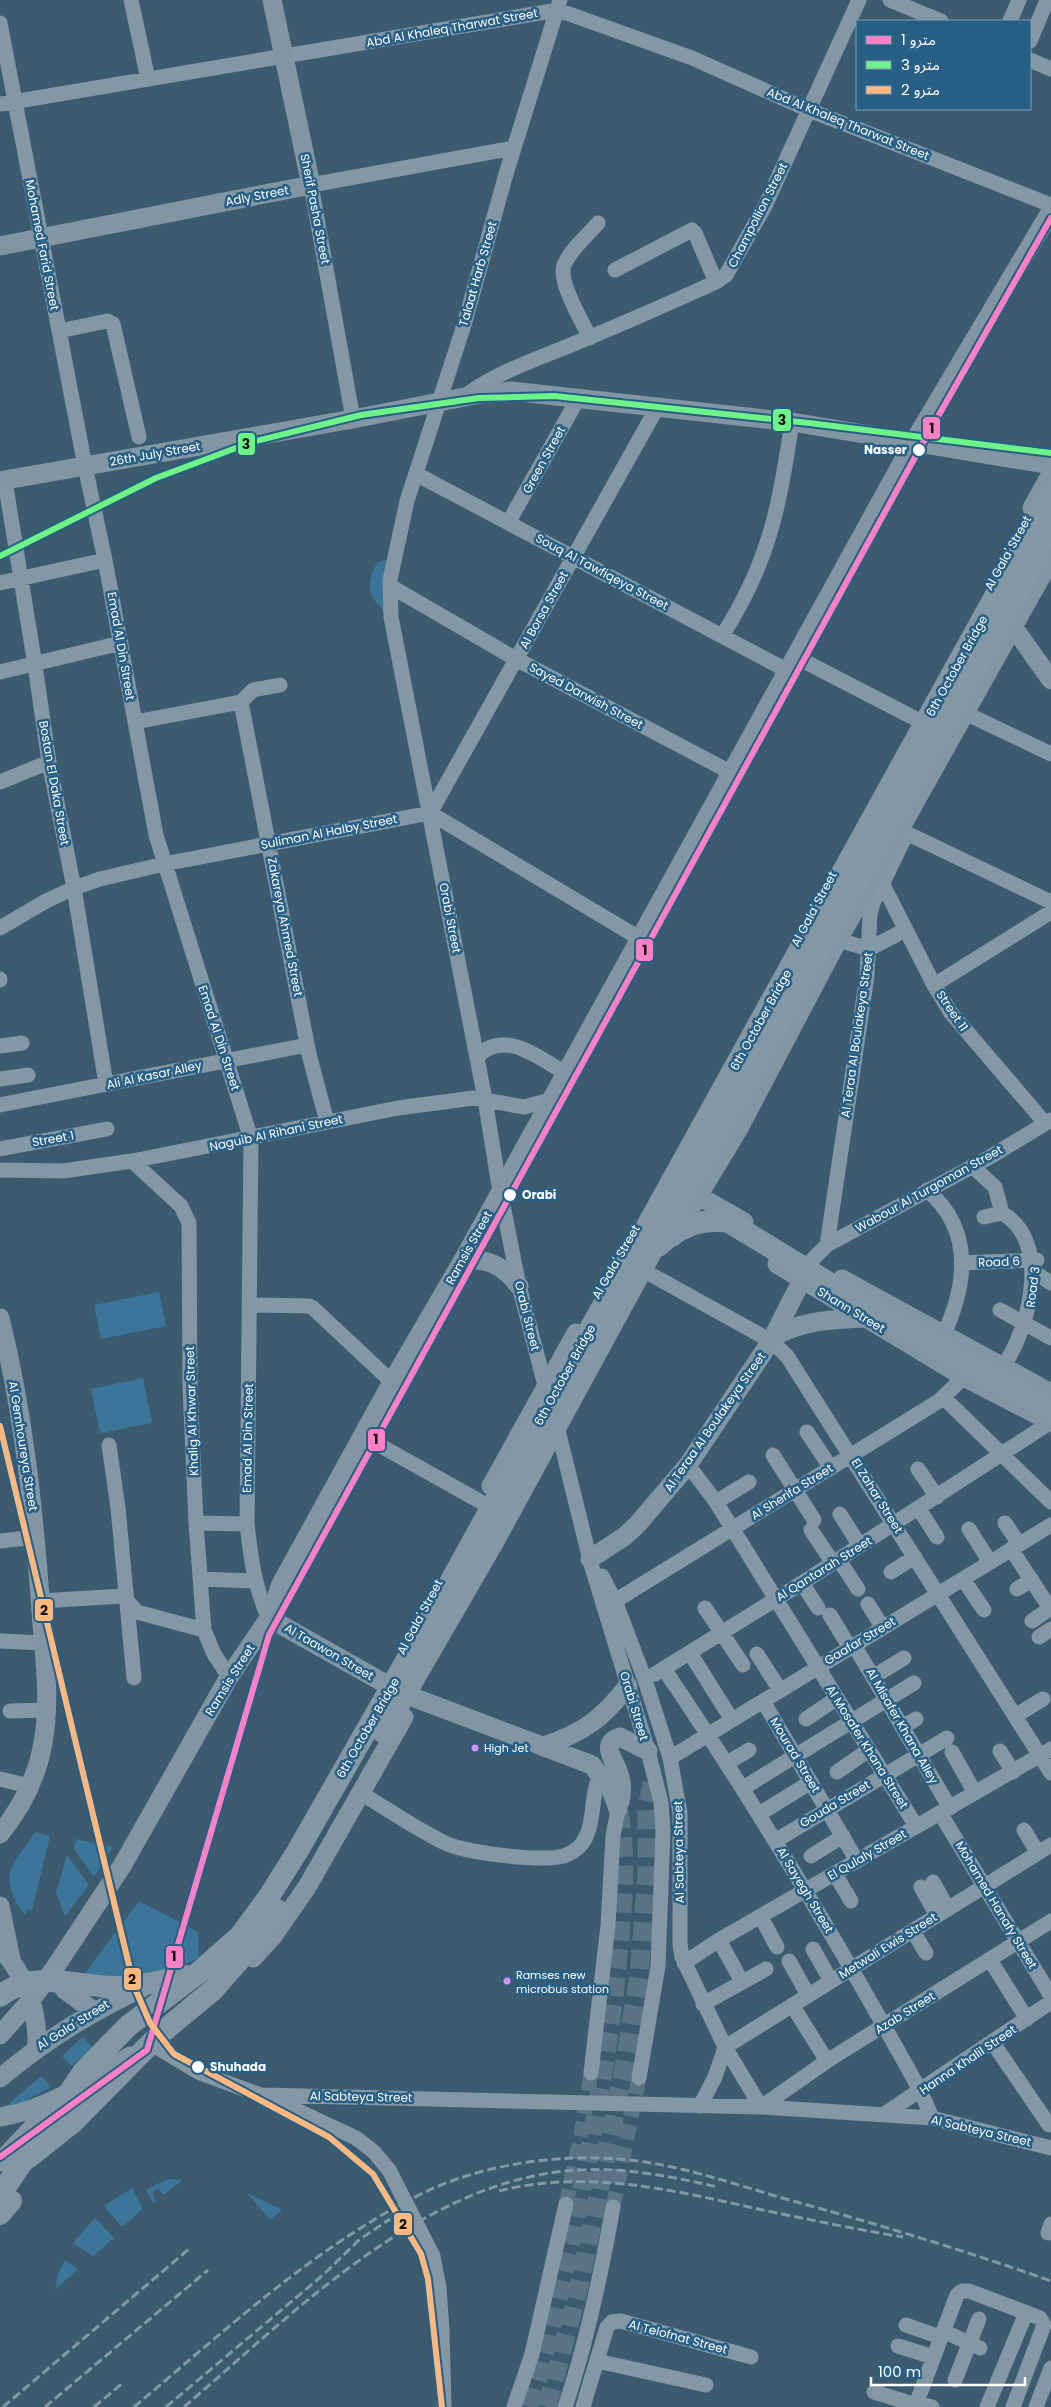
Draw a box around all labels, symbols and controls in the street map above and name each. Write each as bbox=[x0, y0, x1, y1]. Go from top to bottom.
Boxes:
street label: Abd Al Khaleq Tharwat Street bbox=[365, 4, 539, 51]
legend bbox=[856, 20, 1031, 110]
text: مترو 1 bbox=[901, 29, 936, 50]
text: مترو 3 bbox=[901, 54, 940, 75]
text: مترو 2 bbox=[901, 79, 940, 100]
street label: Abd Al Khaleq Tharwat Street bbox=[764, 83, 932, 164]
street label: Sherif Pasha Street bbox=[296, 152, 335, 266]
street label: Champollion Street bbox=[724, 159, 791, 270]
street label: Mohamed Farid Street bbox=[21, 178, 64, 312]
street label: Adly Street bbox=[224, 181, 290, 210]
street label: Talaat Harb Street bbox=[454, 219, 501, 328]
line badge: 3 bbox=[772, 408, 792, 432]
text: 3 bbox=[778, 410, 786, 430]
line badge: 1 bbox=[922, 416, 941, 440]
text: 1 bbox=[929, 418, 935, 438]
street label: Green Street bbox=[518, 423, 569, 497]
line badge: 3 bbox=[237, 432, 256, 456]
text: 3 bbox=[242, 434, 250, 454]
street label: 26th July Street bbox=[108, 437, 202, 470]
place label: Nasser bbox=[864, 441, 907, 458]
marker: Nasser bbox=[911, 442, 927, 458]
street label: Al Gala' Street bbox=[980, 512, 1035, 593]
street label: Souq Al Tawfiqeya Street bbox=[533, 529, 672, 614]
street label: Al Borsa Street bbox=[515, 568, 572, 652]
street label: Emad Al Din Street bbox=[104, 590, 139, 701]
street label: 6th October Bridge bbox=[922, 612, 991, 719]
street label: Sayed Darwish Street bbox=[526, 658, 646, 733]
street label: Bostan El Daka Street bbox=[35, 719, 74, 847]
street label: Suliman Al Halby Street bbox=[259, 810, 399, 853]
street label: Zakareya Ahmed Street bbox=[264, 856, 307, 998]
street label: Al Gala' Street bbox=[787, 868, 841, 949]
street label: Orabi Street bbox=[435, 881, 466, 955]
line badge: 1 bbox=[635, 938, 654, 962]
text: 1 bbox=[642, 940, 648, 960]
street label: Al Teraa Al Boulakeya Street bbox=[836, 951, 877, 1119]
street label: 6th October Bridge bbox=[726, 966, 795, 1073]
street label: Emad Al Din Street bbox=[194, 983, 245, 1093]
street label: Street 11 bbox=[932, 987, 972, 1035]
street label: Ali Al Kasar Alley bbox=[105, 1056, 203, 1093]
street label: Naguib Al Rihani Street bbox=[208, 1110, 344, 1155]
street label: Street 1 bbox=[31, 1126, 75, 1151]
street label: Wabour Al Turgoman Street bbox=[852, 1141, 1006, 1236]
place label: Orabi bbox=[522, 1186, 556, 1203]
marker: Orabi bbox=[502, 1187, 518, 1203]
street label: Ramsis Street bbox=[441, 1208, 496, 1288]
street label: Al Gala' Street bbox=[587, 1222, 644, 1302]
street label: Road 6 bbox=[978, 1252, 1020, 1271]
street label: Road 3 bbox=[1022, 1265, 1043, 1309]
street label: Orabi Street bbox=[511, 1279, 544, 1353]
street label: Shann Street bbox=[814, 1283, 888, 1337]
street label: 6th October Bridge bbox=[530, 1321, 599, 1428]
street label: Khalig Al Khwar Street bbox=[181, 1346, 202, 1476]
street label: Al Teraa Al Boulakeya Street bbox=[660, 1348, 769, 1495]
street label: Al Gemhoureya Street bbox=[5, 1380, 42, 1512]
street label: Emad Al Din Street bbox=[238, 1383, 257, 1493]
line badge: 1 bbox=[367, 1428, 386, 1452]
text: 1 bbox=[373, 1429, 379, 1449]
street label: El Zahar Street bbox=[848, 1455, 907, 1537]
street label: Al Sherifa Street bbox=[747, 1459, 836, 1524]
street label: Al Qantarah Street bbox=[772, 1532, 875, 1605]
street label: Al Gala' Street bbox=[393, 1576, 447, 1657]
line badge: 2 bbox=[34, 1598, 54, 1622]
text: 2 bbox=[40, 1600, 48, 1620]
street label: Gaafar Street bbox=[821, 1613, 899, 1669]
street label: Al Taawon Street bbox=[281, 1619, 377, 1684]
street label: Ramsis Street bbox=[201, 1641, 258, 1719]
street label: Al Misafer Khana Alley bbox=[862, 1665, 943, 1787]
street label: Orabi Street bbox=[616, 1669, 653, 1742]
street label: 6th October Bridge bbox=[332, 1674, 403, 1781]
street label: Al Mosafer Khana Street bbox=[822, 1682, 912, 1812]
street label: Mourad Street bbox=[766, 1714, 825, 1795]
place label: High Jet bbox=[484, 1740, 528, 1756]
marker: High Jet bbox=[470, 1743, 480, 1753]
street label: Gouda Street bbox=[796, 1776, 873, 1831]
street label: Al Sabteya Street bbox=[669, 1801, 688, 1903]
street label: El Qulaly Street bbox=[824, 1825, 909, 1884]
street label: Mohamed Hanafy Street bbox=[951, 1838, 1041, 1972]
street label: Al Sayegh Street bbox=[773, 1843, 838, 1936]
street label: Metwali Ewis Street bbox=[835, 1908, 940, 1983]
line badge: 1 bbox=[165, 1945, 184, 1969]
text: 1 bbox=[171, 1946, 177, 1966]
line badge: 2 bbox=[123, 1967, 142, 1991]
place label: Ramses new microbus station bbox=[516, 1967, 609, 1997]
text: 2 bbox=[128, 1969, 136, 1989]
marker: Ramses new microbus station bbox=[502, 1976, 512, 1986]
street label: Azab Street bbox=[871, 1987, 938, 2038]
street label: Al Gala' Street bbox=[33, 1995, 112, 2054]
street label: Hanna Khalil Street bbox=[916, 2021, 1019, 2098]
place label: Shuhada bbox=[210, 2058, 266, 2075]
marker: Shuhada bbox=[190, 2059, 206, 2075]
street label: Al Sabteya Street bbox=[310, 2087, 412, 2106]
street label: Al Sabteya Street bbox=[929, 2111, 1033, 2150]
line badge: 2 bbox=[393, 2212, 413, 2236]
text: 2 bbox=[399, 2214, 407, 2234]
street label: Al Telofnat Street bbox=[627, 2315, 729, 2358]
scale bar bbox=[871, 2354, 1025, 2386]
text: 100 m bbox=[878, 2361, 921, 2382]

